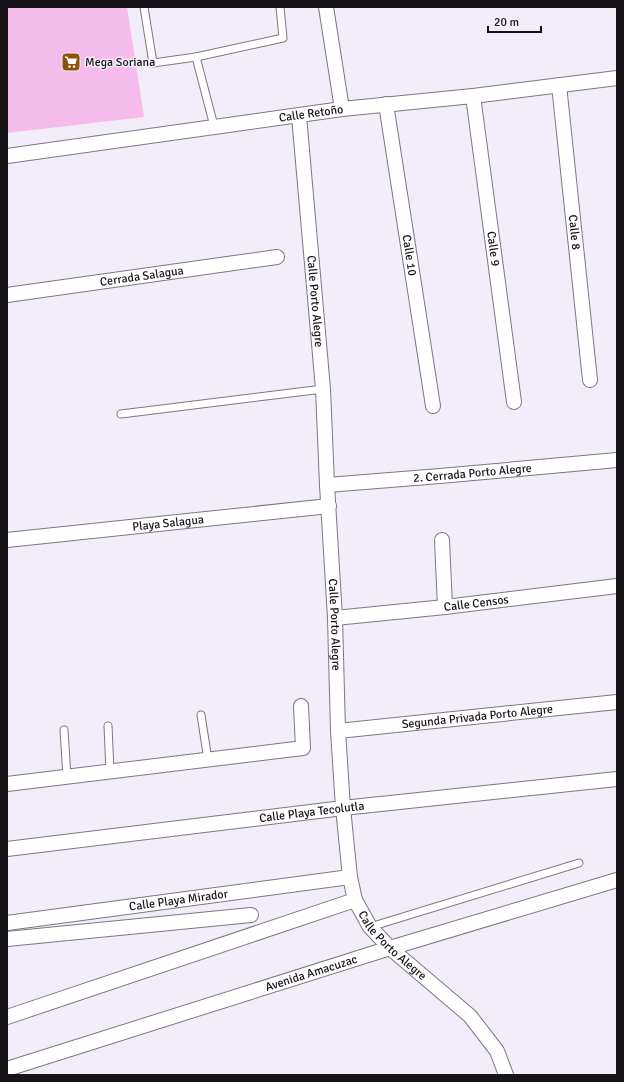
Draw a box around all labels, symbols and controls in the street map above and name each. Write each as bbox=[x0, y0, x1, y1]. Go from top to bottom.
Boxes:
scale bar bbox=[488, 8, 541, 34]
text: 20 m bbox=[494, 15, 519, 30]
supermarket icon: Mega Soriana bbox=[60, 51, 82, 73]
place label: Mega Soriana bbox=[85, 55, 155, 70]
street label: Calle Retoño bbox=[278, 101, 344, 125]
street label: Calle 8 bbox=[565, 214, 584, 250]
street label: Calle 9 bbox=[484, 230, 503, 267]
street label: Calle 10 bbox=[399, 233, 420, 277]
street label: Calle Porto Alegre bbox=[304, 255, 327, 348]
street label: Cerrada Salagua bbox=[99, 263, 185, 289]
street label: 2. Cerrada Porto Alegre bbox=[413, 460, 532, 486]
street label: Playa Salagua bbox=[132, 512, 205, 534]
street label: Calle Porto Alegre bbox=[325, 578, 344, 671]
street label: Calle Censos bbox=[443, 592, 510, 615]
street label: Segunda Privada Porto Alegre bbox=[401, 701, 554, 732]
street label: Calle Playa Tecolutla bbox=[258, 798, 365, 826]
street label: Calle Playa Mirador bbox=[128, 886, 229, 914]
street label: Calle Porto Alegre bbox=[355, 908, 430, 983]
street label: Avenida Amacuzac bbox=[263, 951, 359, 994]

